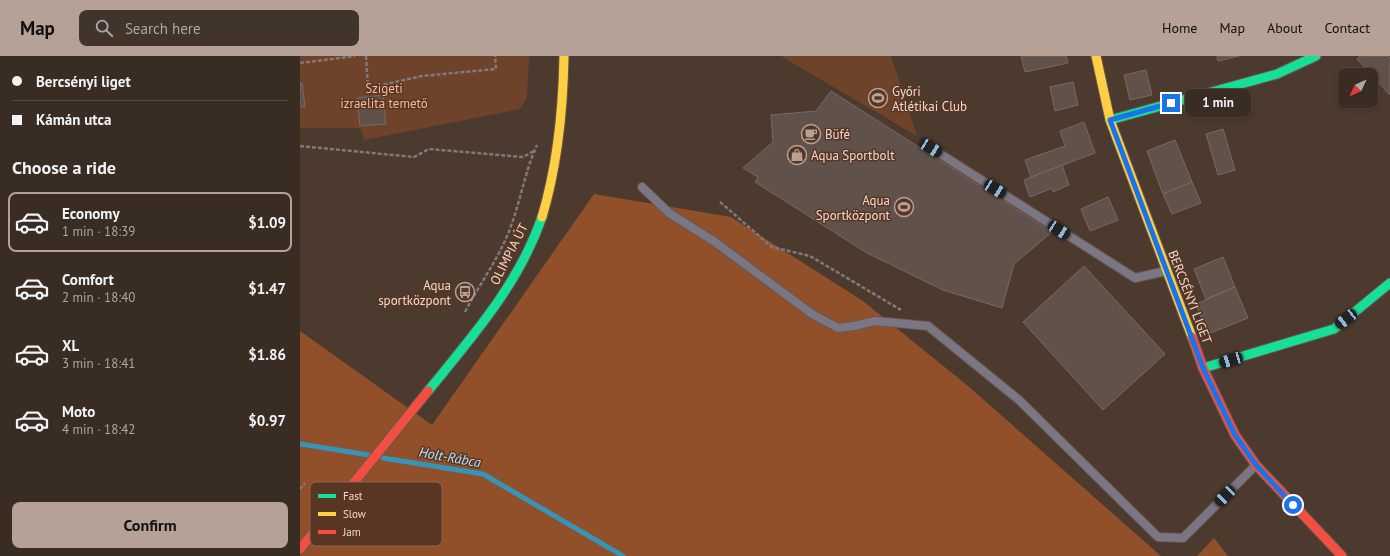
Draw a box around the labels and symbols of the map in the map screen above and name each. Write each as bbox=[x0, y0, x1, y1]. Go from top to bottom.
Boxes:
north arrow bbox=[1338, 68, 1378, 108]
park label: Szigeti izraelita temető bbox=[340, 80, 428, 112]
place label: Győri Atlétikai Club bbox=[892, 83, 967, 115]
sports icon: Győri Atlétikai Club bbox=[867, 87, 889, 109]
callout: 1 min bbox=[1185, 89, 1251, 117]
route end bbox=[1162, 94, 1180, 112]
cafe icon: Büfé bbox=[800, 123, 822, 145]
place label: Büfé bbox=[825, 126, 850, 143]
car bbox=[918, 137, 944, 159]
shop icon: Aqua Sportbolt bbox=[786, 144, 808, 166]
place label: Aqua Sportbolt bbox=[811, 147, 895, 164]
car bbox=[982, 178, 1008, 200]
place label: Aqua Sportközpont bbox=[816, 192, 891, 224]
sports icon: Aqua Sportközpont bbox=[893, 196, 915, 218]
car bbox=[1046, 218, 1072, 242]
street label: OLIMPIA ÚT bbox=[486, 220, 532, 288]
street label: BERCSÉNYI LIGET bbox=[1164, 248, 1216, 346]
place label: Aqua sportközpont bbox=[378, 277, 452, 309]
bus stop icon: Aqua sportközpont bbox=[454, 281, 476, 303]
car bbox=[1333, 307, 1359, 331]
car bbox=[1218, 351, 1244, 369]
water label: Holt-Rábca bbox=[418, 443, 483, 471]
legend bbox=[310, 482, 442, 546]
car bbox=[1212, 483, 1238, 509]
text: Fast bbox=[343, 489, 363, 503]
route start bbox=[1284, 496, 1302, 514]
text: Slow bbox=[343, 507, 366, 521]
text: Jam bbox=[342, 525, 361, 539]

